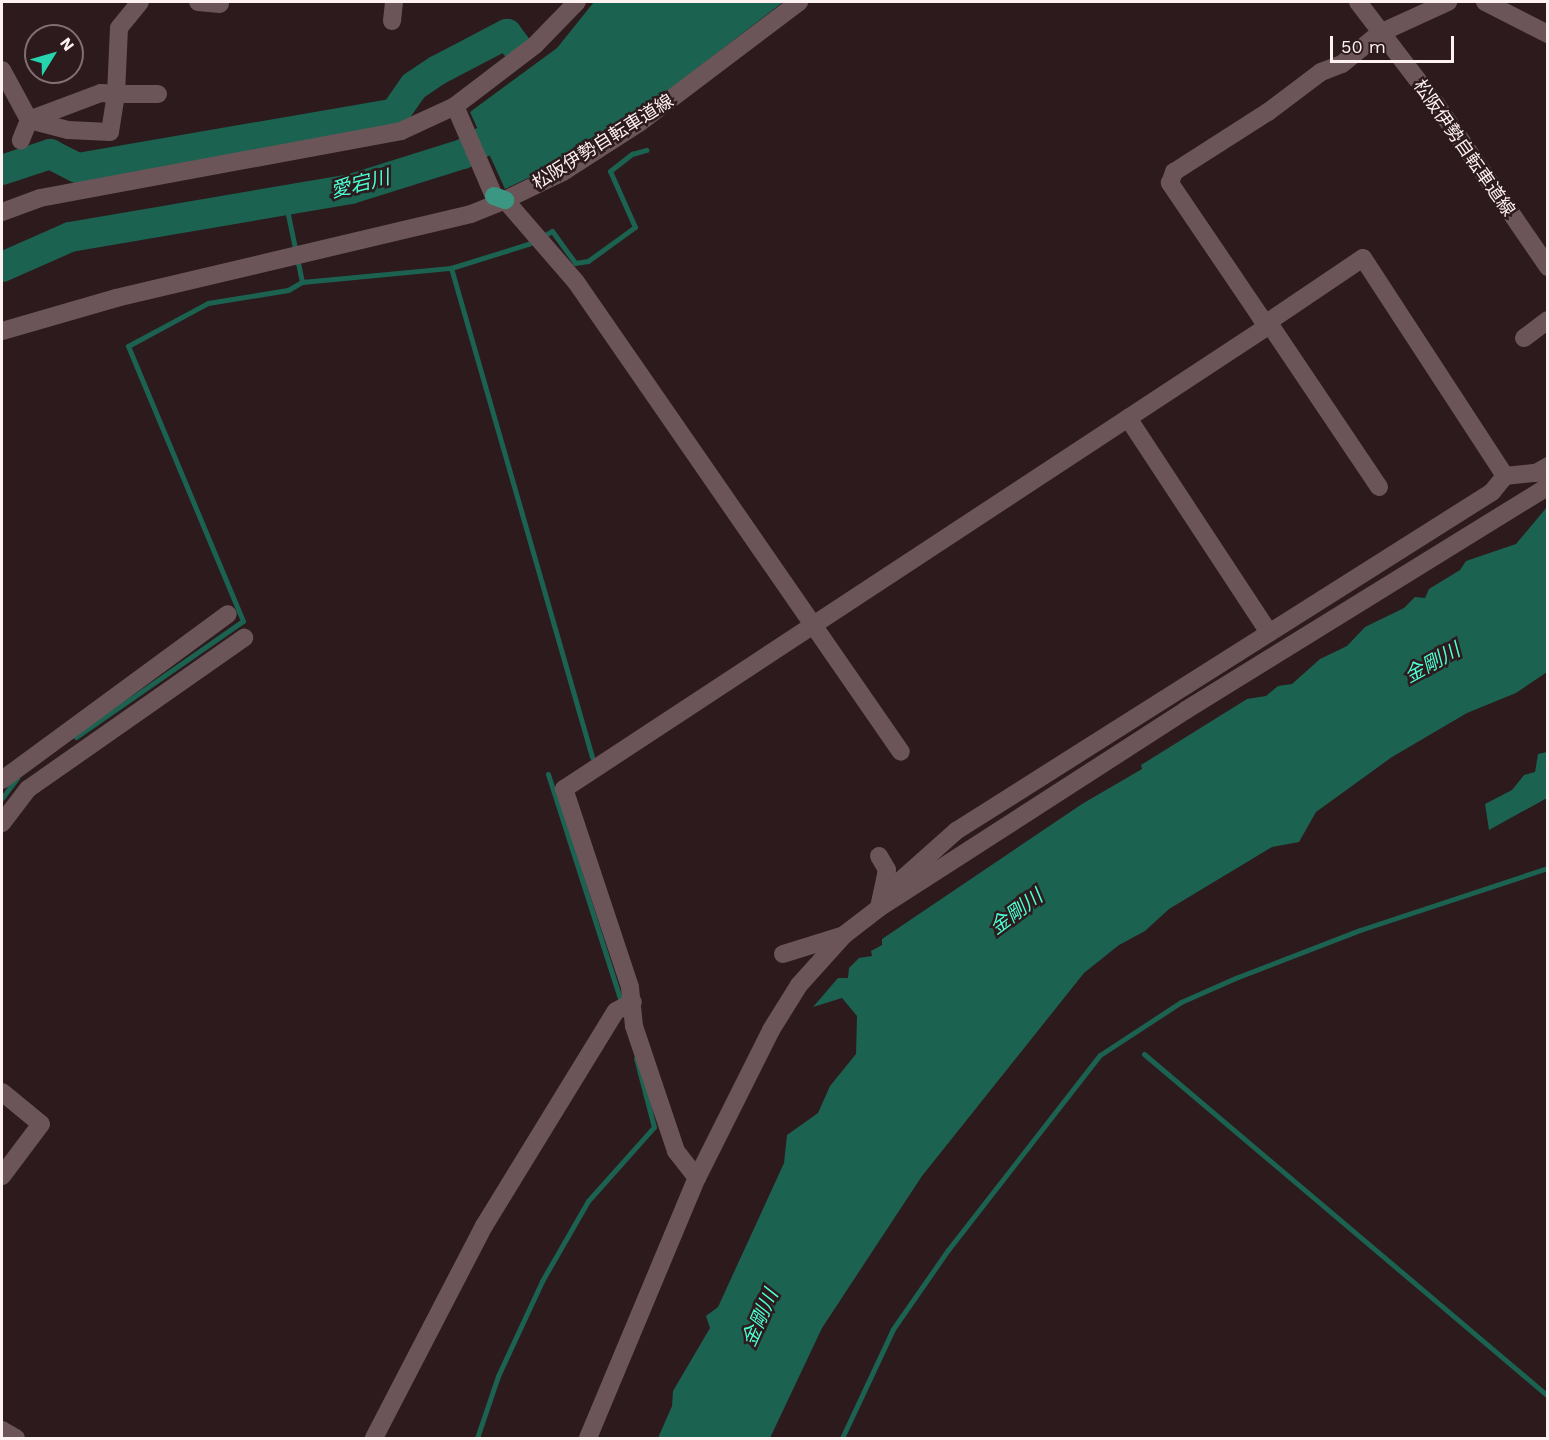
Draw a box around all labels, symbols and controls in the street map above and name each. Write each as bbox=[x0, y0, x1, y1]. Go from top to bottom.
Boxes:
north arrow bbox=[24, 24, 84, 84]
scale bar bbox=[1333, 24, 1458, 62]
text: N bbox=[56, 34, 78, 55]
text: 50 m bbox=[1341, 36, 1386, 57]
street label: 松阪伊勢自転車道線 bbox=[1409, 75, 1519, 221]
street label: 松阪伊勢自転車道線 bbox=[529, 90, 677, 194]
water label: 愛宕川 bbox=[328, 165, 392, 203]
water label: 金剛川 bbox=[1400, 638, 1464, 688]
water label: 金剛川 bbox=[985, 884, 1047, 940]
water label: 金剛川 bbox=[737, 1286, 783, 1350]

